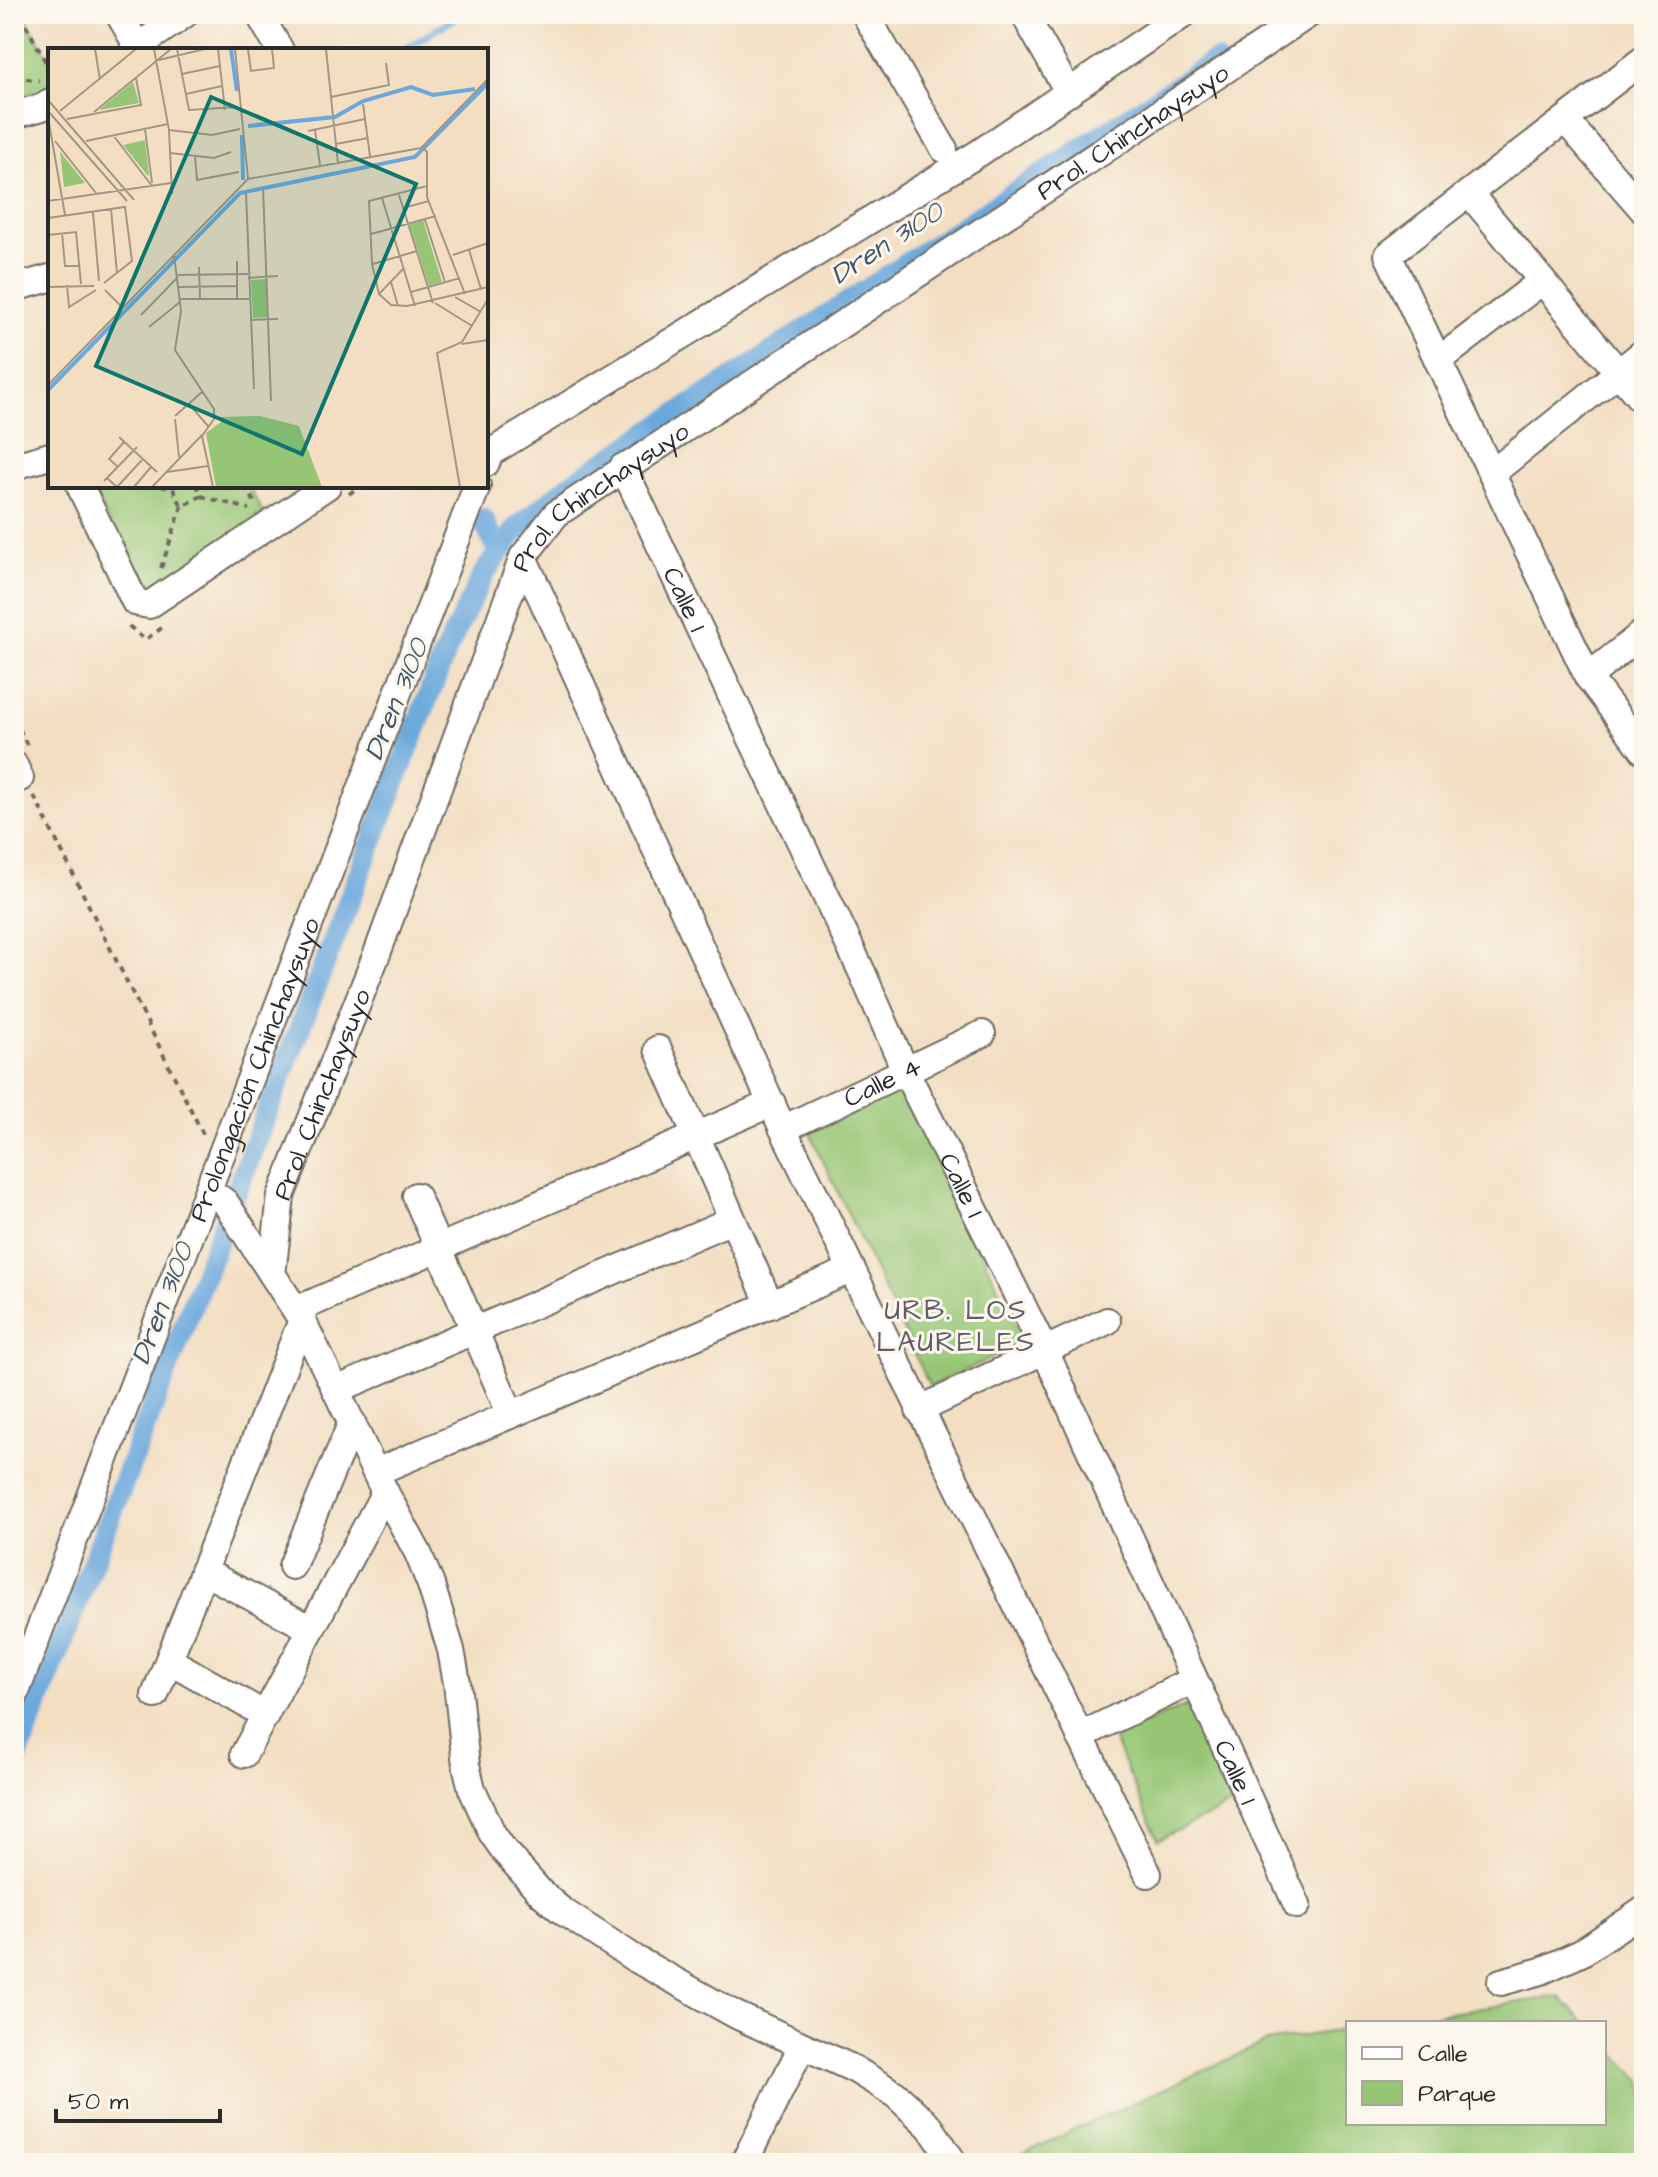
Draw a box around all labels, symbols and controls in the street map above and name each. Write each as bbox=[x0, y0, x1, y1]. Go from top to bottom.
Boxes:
inset map bbox=[48, 48, 488, 488]
street label: Prol. Chinchaysuyo bbox=[1030, 55, 1237, 209]
water label: Dren 3100 bbox=[823, 191, 953, 294]
street label: Prol. Chinchaysuyo bbox=[502, 413, 697, 577]
street label: Calle 1 bbox=[654, 561, 715, 638]
water label: Dren 3100 bbox=[354, 631, 439, 766]
street label: Prolongación Chinchaysuyo bbox=[180, 912, 329, 1227]
street label: Prol. Chinchaysuyo bbox=[264, 983, 380, 1205]
street label: Calle 4 bbox=[838, 1048, 928, 1116]
street label: Calle 1 bbox=[930, 1147, 993, 1224]
water label: Dren 3100 bbox=[121, 1235, 204, 1370]
district label: URB. LOS LAURELES bbox=[876, 1291, 1036, 1362]
street label: Calle 1 bbox=[1205, 1734, 1266, 1811]
legend bbox=[1346, 2021, 1606, 2125]
text: Calle bbox=[1418, 2037, 1468, 2071]
scale bar bbox=[56, 2073, 220, 2123]
text: Parque bbox=[1418, 2077, 1496, 2111]
text: 50 m bbox=[68, 2085, 129, 2119]

